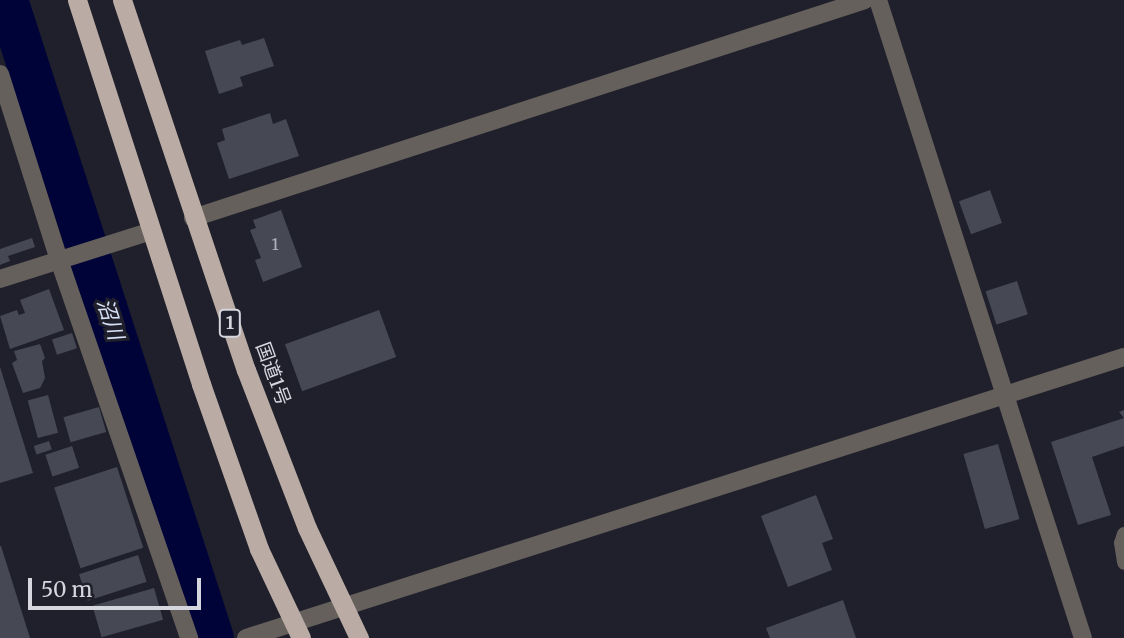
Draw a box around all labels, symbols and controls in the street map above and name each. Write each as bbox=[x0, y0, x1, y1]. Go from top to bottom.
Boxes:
house number: 1 bbox=[271, 234, 279, 254]
water label: 沼川 bbox=[92, 295, 128, 343]
road number: 1 bbox=[218, 309, 242, 338]
street label: 国道1号 bbox=[251, 339, 295, 409]
scale bar bbox=[32, 564, 205, 608]
text: 50 m bbox=[41, 576, 92, 603]

